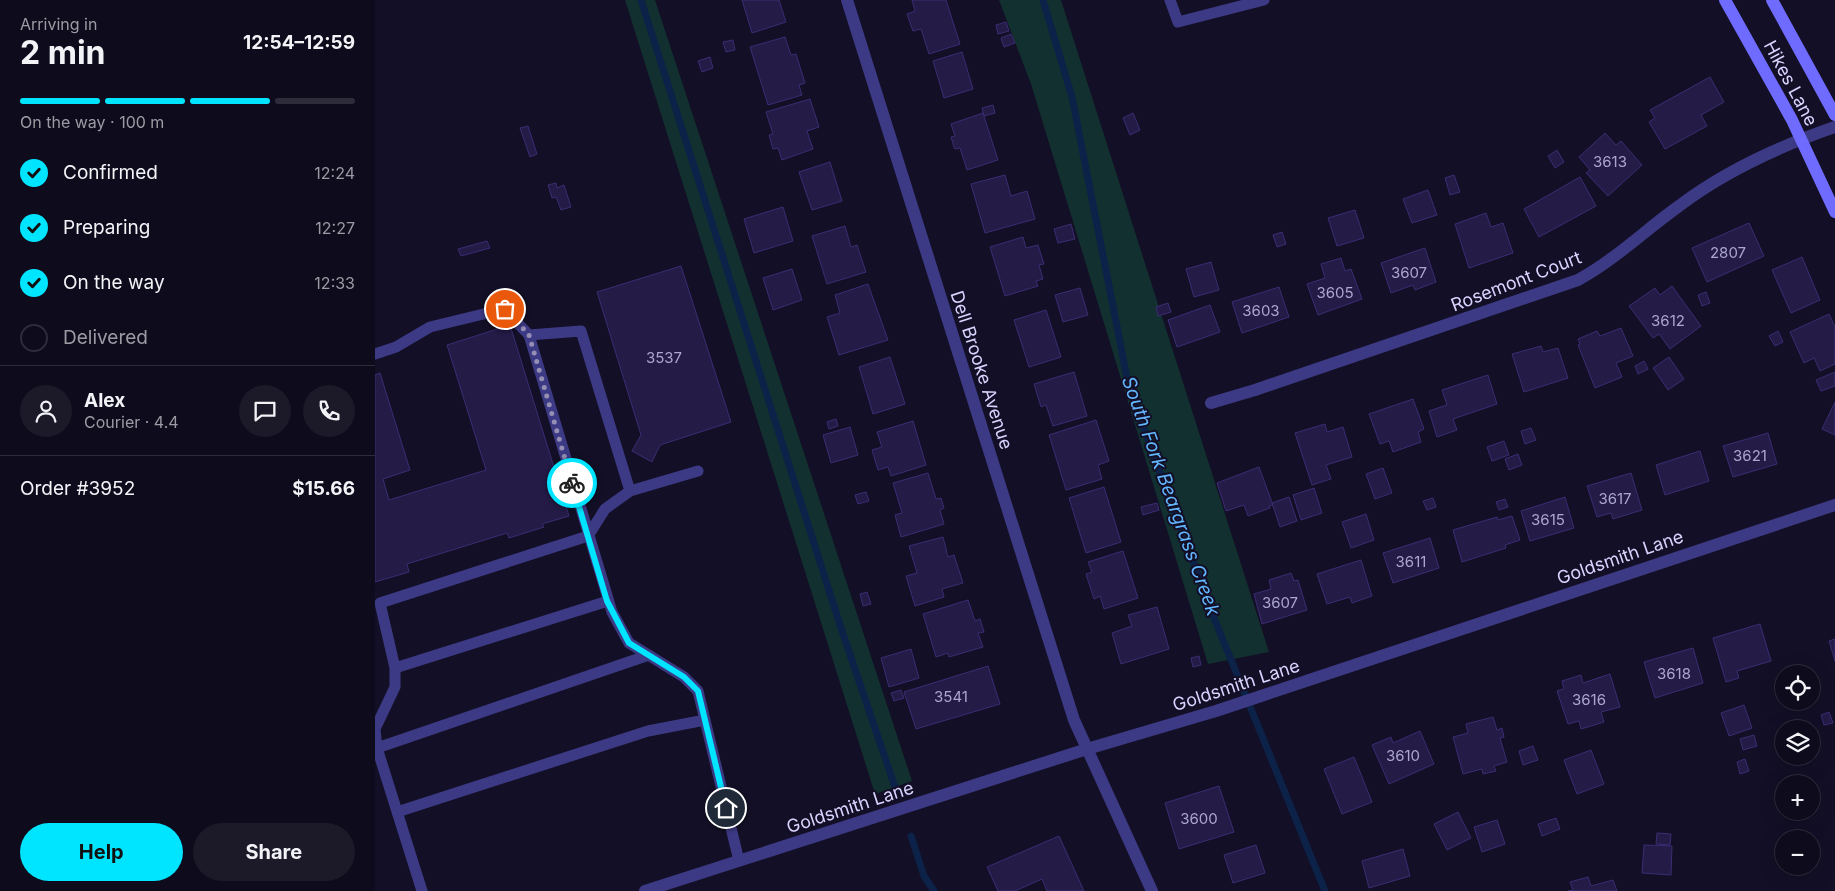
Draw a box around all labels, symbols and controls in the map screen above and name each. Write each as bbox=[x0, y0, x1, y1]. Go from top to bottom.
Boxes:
text: Arriving in bbox=[20, 14, 97, 34]
text: 12:54–12:59 bbox=[243, 31, 355, 54]
text: 2 min bbox=[20, 33, 106, 72]
street label: Hikes Lane bbox=[1760, 37, 1822, 129]
text: On the way · 100 m bbox=[20, 112, 164, 132]
house number: 3613 bbox=[1593, 152, 1627, 171]
icon: check bbox=[20, 159, 48, 187]
text: Confirmed bbox=[63, 161, 158, 184]
text: 12:24 bbox=[314, 163, 355, 183]
icon: check bbox=[20, 214, 48, 242]
text: Preparing bbox=[63, 216, 150, 239]
text: 12:27 bbox=[315, 218, 355, 238]
house number: 2807 bbox=[1710, 243, 1746, 262]
street label: Rosemont Court bbox=[1448, 246, 1584, 315]
house number: 3607 bbox=[1391, 263, 1427, 282]
icon: check bbox=[20, 269, 48, 297]
text: On the way bbox=[63, 271, 165, 294]
text: 12:33 bbox=[314, 273, 355, 293]
house number: 3605 bbox=[1316, 283, 1354, 302]
pin bbox=[484, 288, 526, 330]
street label: Dell Brooke Avenue bbox=[946, 288, 1018, 452]
icon: bag bbox=[491, 295, 519, 323]
house number: 3603 bbox=[1242, 301, 1280, 320]
house number: 3612 bbox=[1651, 311, 1685, 330]
text: Delivered bbox=[63, 326, 148, 349]
house number: 3537 bbox=[646, 348, 682, 367]
water label: South Fork Beargrass Creek bbox=[1117, 373, 1225, 619]
button: person bbox=[20, 385, 72, 437]
button: chat bbox=[239, 385, 291, 437]
button: phone bbox=[303, 385, 355, 437]
text: Alex bbox=[84, 389, 125, 412]
text: Courier · 4.4 bbox=[84, 412, 179, 432]
house number: 3621 bbox=[1733, 446, 1767, 465]
courier bbox=[547, 458, 597, 508]
icon: bike bbox=[558, 469, 586, 497]
text: Order #3952 bbox=[20, 477, 135, 500]
text: $15.66 bbox=[292, 477, 355, 500]
house number: 3617 bbox=[1598, 489, 1632, 508]
house number: 3615 bbox=[1531, 510, 1565, 529]
street label: Goldsmith Lane bbox=[1554, 526, 1686, 588]
house number: 3611 bbox=[1396, 552, 1426, 571]
house number: 3607 bbox=[1262, 593, 1298, 612]
street label: Goldsmith Lane bbox=[1170, 655, 1302, 715]
house number: 3618 bbox=[1657, 664, 1691, 683]
map controls bbox=[1775, 665, 1820, 875]
button: locate bbox=[1775, 665, 1820, 710]
house number: 3541 bbox=[934, 687, 968, 706]
house number: 3616 bbox=[1572, 690, 1606, 709]
button: layers bbox=[1775, 720, 1820, 765]
house number: 3610 bbox=[1386, 746, 1420, 765]
button: + bbox=[1775, 775, 1820, 820]
street label: Goldsmith Lane bbox=[784, 777, 916, 837]
pin bbox=[705, 787, 747, 829]
icon: home bbox=[712, 794, 740, 822]
house number: 3600 bbox=[1180, 809, 1218, 828]
button: Help bbox=[20, 823, 183, 881]
button: Share bbox=[193, 823, 355, 881]
button: − bbox=[1775, 830, 1820, 875]

